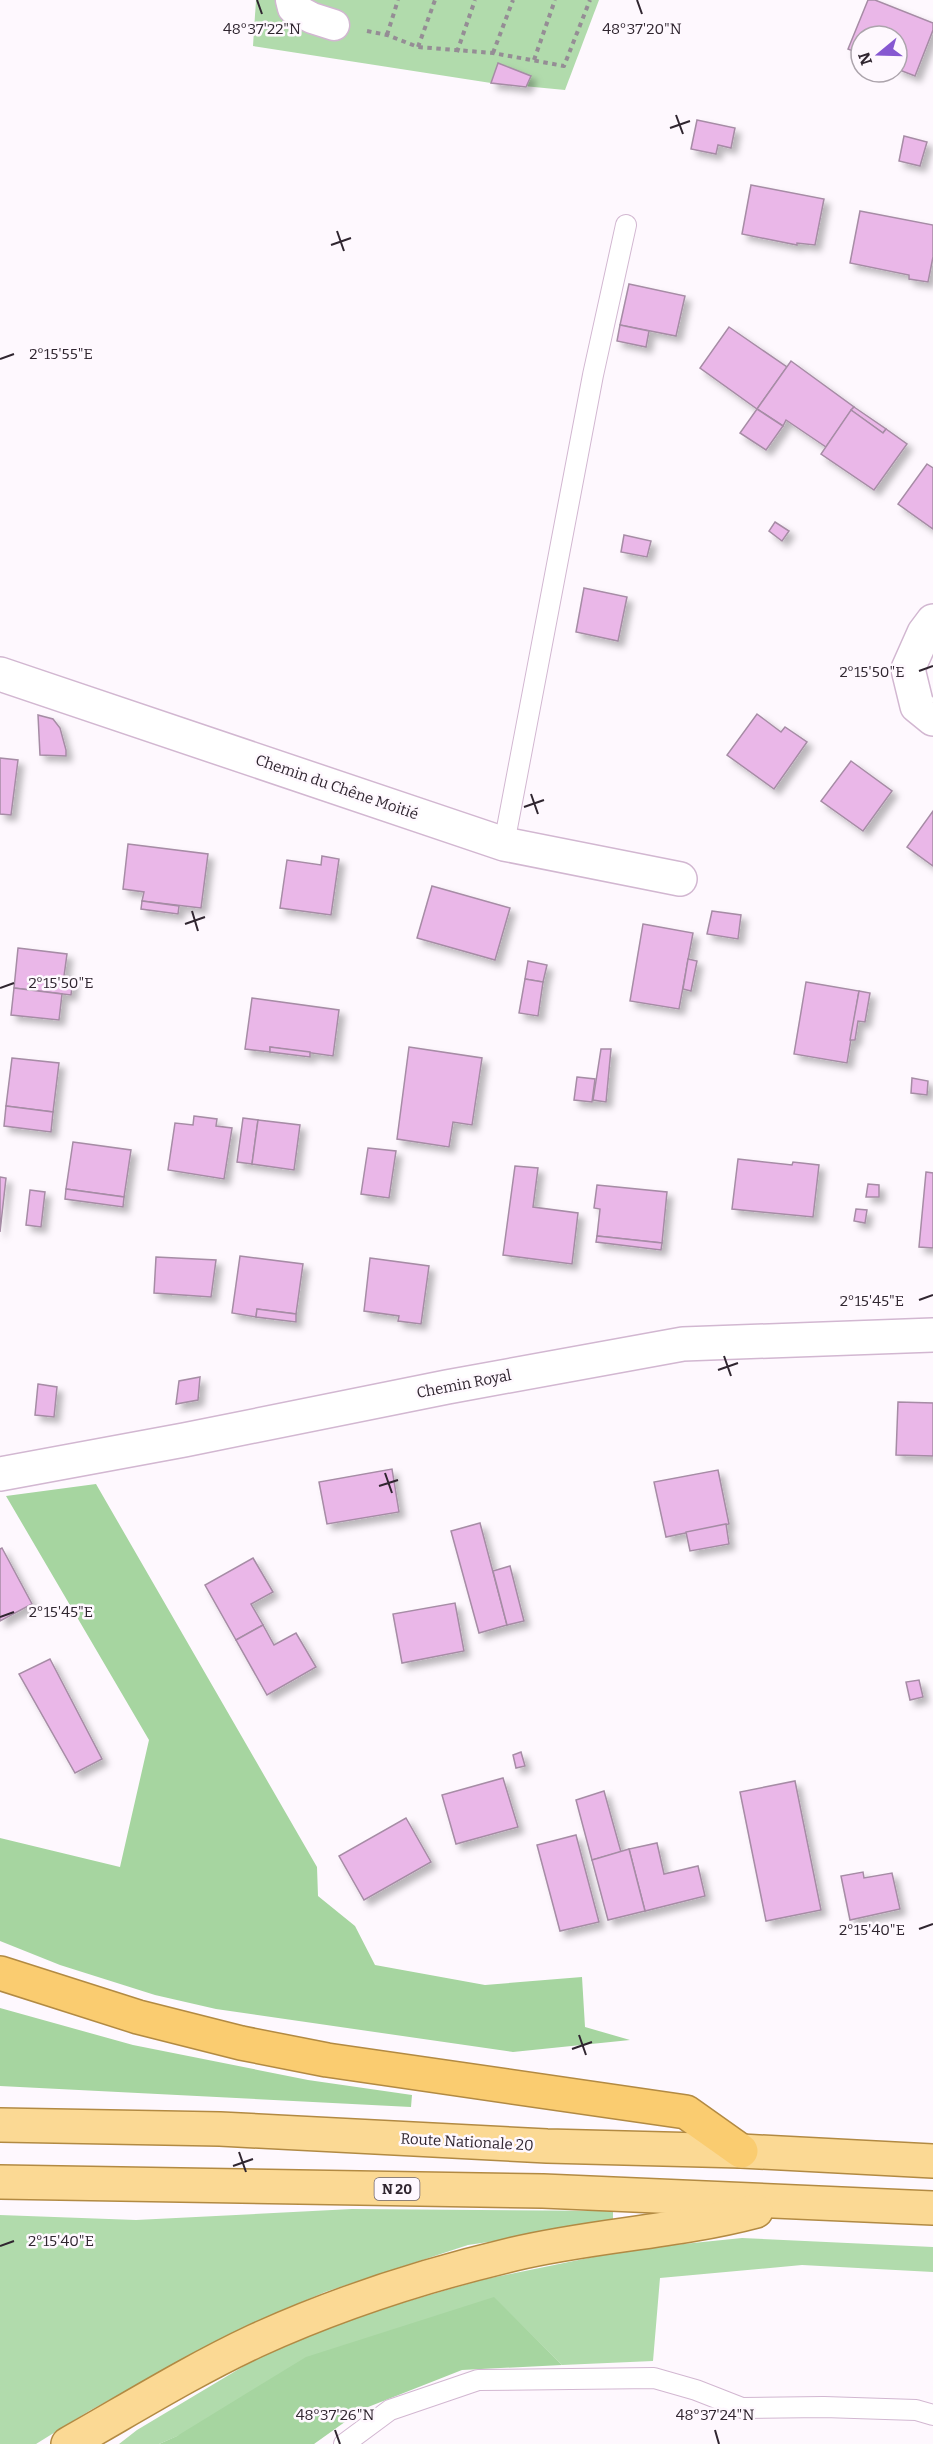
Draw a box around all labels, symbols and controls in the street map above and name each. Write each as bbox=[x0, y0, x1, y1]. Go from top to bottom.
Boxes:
text: 48°37'22"N bbox=[223, 20, 301, 38]
text: 48°37'20"N bbox=[602, 20, 682, 38]
north arrow bbox=[849, 24, 909, 84]
text: N bbox=[854, 50, 876, 68]
text: 2°15'55"E bbox=[29, 345, 93, 363]
text: 2°15'50"E bbox=[839, 663, 905, 681]
street label: Chemin du Chêne Moitié bbox=[253, 751, 421, 823]
text: 2°15'50"E bbox=[28, 974, 94, 992]
text: 2°15'45"E bbox=[840, 1292, 904, 1310]
street label: Chemin Royal bbox=[415, 1366, 513, 1402]
text: 2°15'45"E bbox=[29, 1603, 93, 1621]
text: 2°15'40"E bbox=[839, 1921, 905, 1939]
street label: Route Nationale 20 bbox=[400, 2130, 534, 2154]
road number: N 20 bbox=[374, 2178, 420, 2200]
text: 2°15'40"E bbox=[28, 2232, 94, 2250]
text: 48°37'26"N bbox=[296, 2406, 374, 2424]
text: 48°37'24"N bbox=[676, 2406, 754, 2424]

